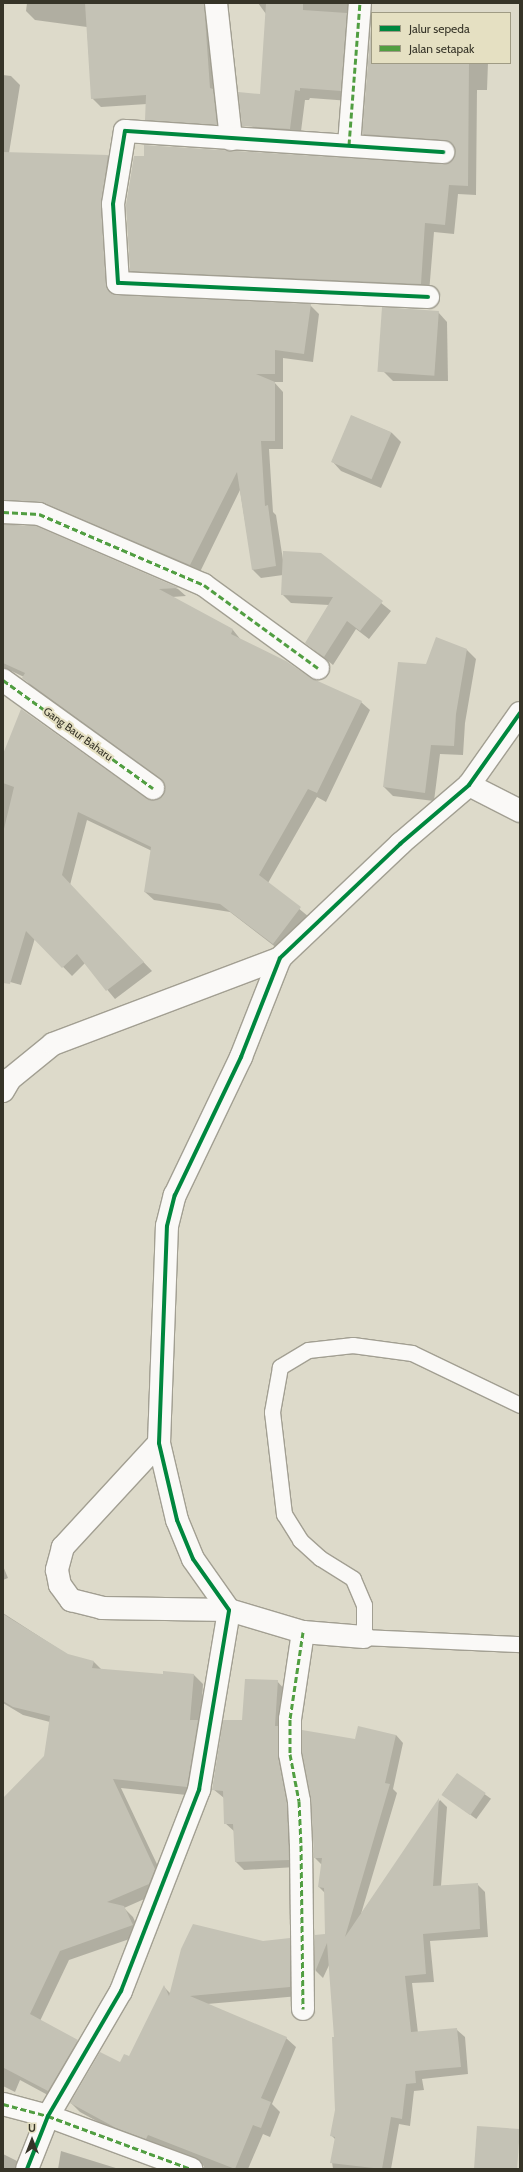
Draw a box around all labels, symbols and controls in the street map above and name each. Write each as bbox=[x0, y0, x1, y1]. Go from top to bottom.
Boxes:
legend bbox=[371, 12, 511, 64]
text: Jalur sepeda bbox=[409, 21, 470, 36]
text: Jalan setapak bbox=[409, 41, 474, 56]
street label: Gang Baur Baharu bbox=[41, 704, 115, 764]
north arrow bbox=[12, 2120, 52, 2160]
text: U bbox=[28, 2121, 36, 2135]

